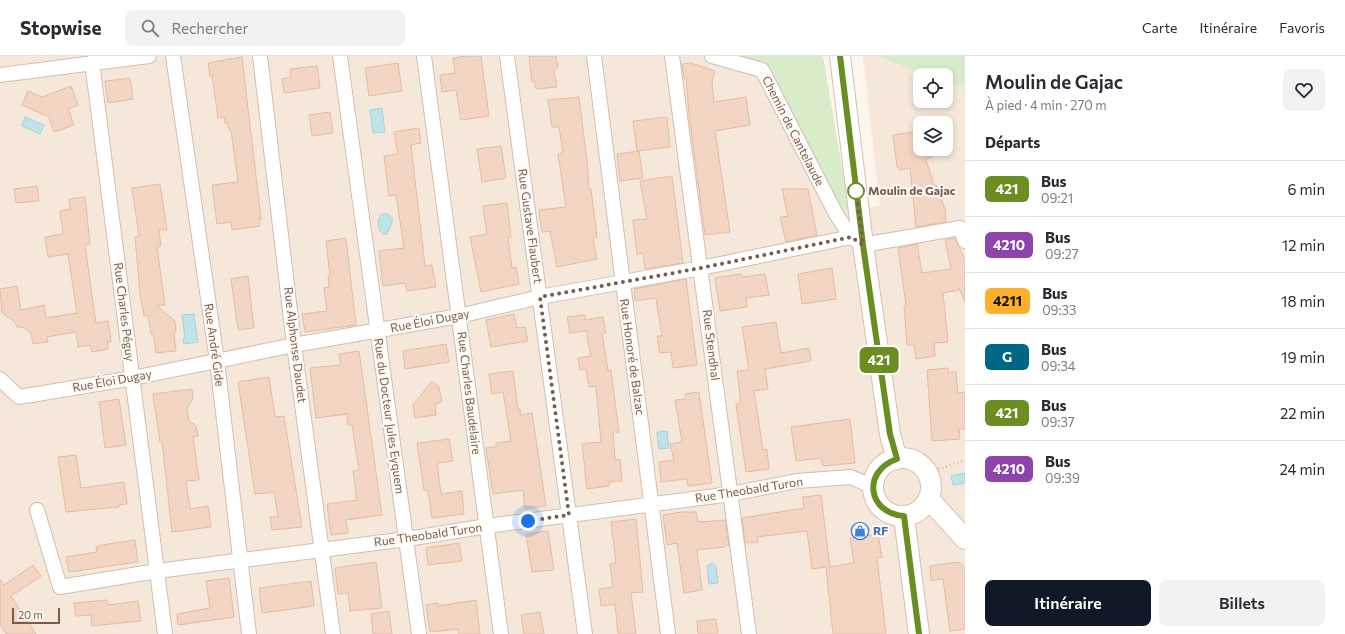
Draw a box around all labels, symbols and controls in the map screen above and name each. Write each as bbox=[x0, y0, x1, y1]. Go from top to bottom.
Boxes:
search box bbox=[125, 10, 405, 46]
text: Stopwise bbox=[20, 16, 101, 39]
icon: search bbox=[139, 17, 161, 39]
text: Rechercher bbox=[171, 19, 248, 37]
text: Carte bbox=[1142, 19, 1177, 36]
text: Itinéraire bbox=[1199, 19, 1257, 36]
text: Favoris bbox=[1279, 19, 1325, 36]
map controls bbox=[913, 68, 953, 156]
button: locate bbox=[913, 68, 953, 108]
button: heart bbox=[1283, 69, 1325, 111]
text: Moulin de Gajac bbox=[985, 70, 1123, 93]
street label: Chemin de Cantelaude bbox=[760, 73, 828, 188]
text: À pied · 4 min · 270 m bbox=[985, 97, 1107, 113]
button: layers bbox=[913, 116, 953, 156]
text: Départs bbox=[985, 133, 1040, 151]
street label: Rue Gustave Flaubert bbox=[516, 167, 546, 284]
text: Bus bbox=[1041, 172, 1066, 190]
text: 421 bbox=[996, 180, 1018, 197]
text: 6 min bbox=[1287, 180, 1325, 198]
marker: Moulin de Gajac bbox=[847, 182, 865, 200]
place label: Moulin de Gajac bbox=[868, 183, 956, 197]
text: 09:21 bbox=[1041, 190, 1073, 206]
text: Bus bbox=[1045, 228, 1071, 246]
text: 4210 bbox=[993, 236, 1025, 253]
text: 12 min bbox=[1282, 236, 1325, 254]
text: 09:27 bbox=[1045, 246, 1079, 262]
street label: Rue Charles Péguy bbox=[112, 262, 138, 362]
text: Bus bbox=[1042, 284, 1068, 302]
street label: Rue Alphonse Daudet bbox=[282, 286, 310, 404]
text: 4211 bbox=[993, 292, 1022, 309]
text: 18 min bbox=[1281, 292, 1325, 310]
street label: Rue Honoré de Balzac bbox=[618, 298, 648, 416]
street label: Rue André Gide bbox=[202, 302, 228, 387]
text: 09:33 bbox=[1042, 302, 1076, 318]
street label: Rue Éloi Dugay bbox=[389, 305, 471, 335]
street label: Rue Stendhal bbox=[701, 309, 723, 381]
street label: Rue Charles Baudelaire bbox=[455, 331, 484, 455]
street label: Rue du Docteur Jules Eyquem bbox=[371, 337, 408, 495]
text: Bus bbox=[1041, 340, 1066, 358]
line badge: 421 bbox=[856, 347, 902, 373]
text: G bbox=[1002, 348, 1012, 365]
text: 19 min bbox=[1281, 348, 1325, 366]
text: 421 bbox=[868, 351, 890, 368]
text: 09:34 bbox=[1041, 358, 1076, 374]
street label: Rue Éloi Dugay bbox=[71, 366, 153, 394]
text: Bus bbox=[1041, 396, 1066, 414]
text: 421 bbox=[996, 404, 1018, 421]
text: 22 min bbox=[1280, 404, 1325, 422]
text: 09:37 bbox=[1041, 414, 1075, 430]
text: Bus bbox=[1045, 452, 1071, 470]
text: 4210 bbox=[993, 460, 1025, 477]
text: 24 min bbox=[1280, 460, 1325, 478]
text: 09:39 bbox=[1045, 470, 1080, 486]
street label: Rue Theobald Turon bbox=[694, 474, 804, 504]
your location bbox=[518, 511, 538, 531]
street label: Rue Theobald Turon bbox=[373, 519, 483, 549]
shop icon: RF bbox=[850, 521, 870, 541]
place label: RF bbox=[873, 523, 888, 537]
button: Itinéraire bbox=[985, 580, 1151, 626]
button: Billets bbox=[1159, 580, 1325, 626]
scale bar bbox=[12, 606, 60, 625]
text: 20 m bbox=[18, 608, 43, 621]

